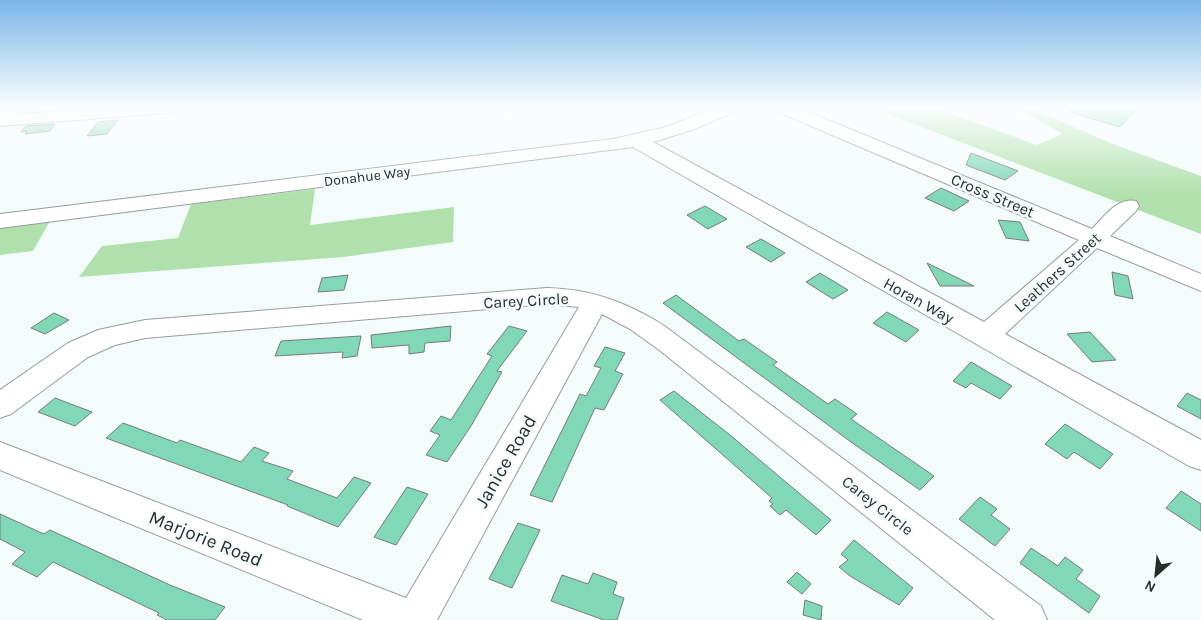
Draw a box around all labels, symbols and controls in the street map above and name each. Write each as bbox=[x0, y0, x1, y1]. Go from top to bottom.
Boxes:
street label: Donahue Way bbox=[323, 163, 412, 190]
street label: Cross Street bbox=[948, 169, 1037, 222]
street label: Leathers Street bbox=[1010, 228, 1105, 316]
street label: Horan Way bbox=[880, 273, 958, 328]
street label: Carey Circle bbox=[483, 289, 569, 312]
street label: Janice Road bbox=[471, 411, 541, 512]
street label: Carey Circle bbox=[838, 472, 917, 539]
street label: Marjorie Road bbox=[146, 506, 266, 572]
north arrow bbox=[1131, 550, 1181, 600]
text: N bbox=[1142, 576, 1159, 596]

